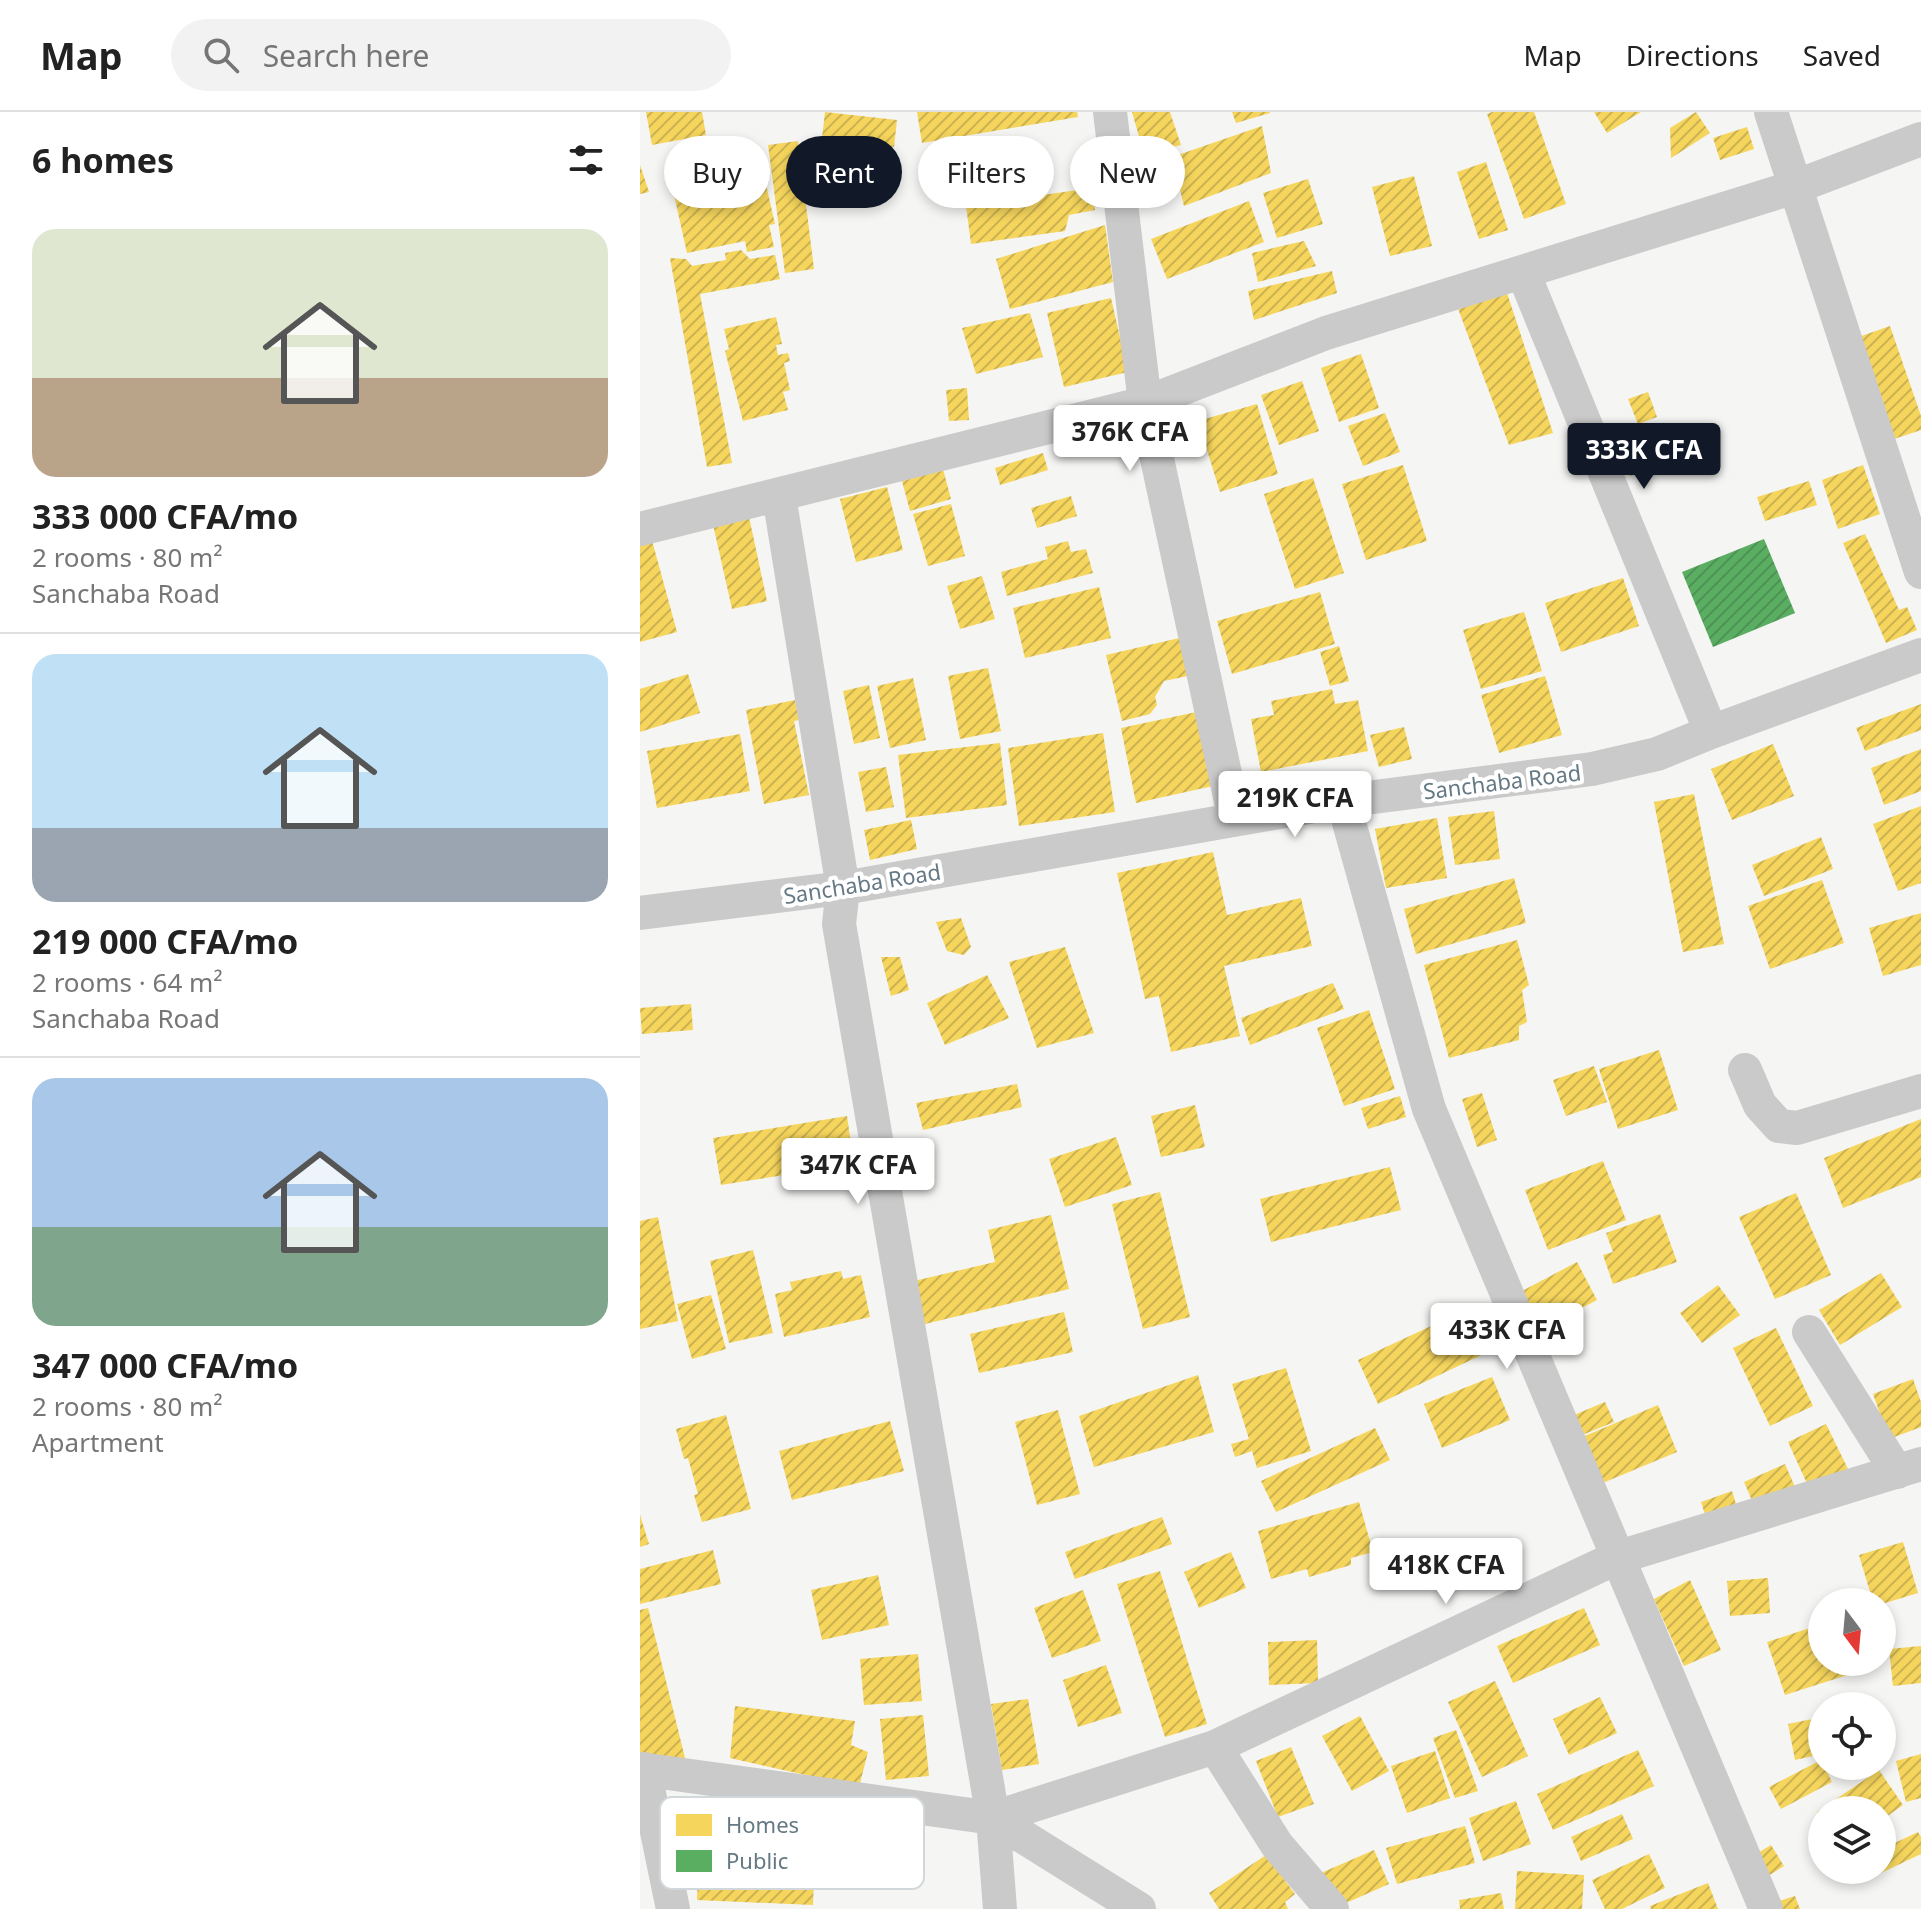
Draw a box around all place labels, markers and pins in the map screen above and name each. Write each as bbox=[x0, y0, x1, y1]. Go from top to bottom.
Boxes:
pin: 376K CFA bbox=[1047, 405, 1213, 473]
pin: 333K CFA bbox=[1561, 423, 1727, 491]
pin: 219K CFA bbox=[1212, 771, 1378, 839]
pin: 347K CFA bbox=[775, 1138, 941, 1206]
pin: 433K CFA bbox=[1424, 1303, 1590, 1371]
pin: 418K CFA bbox=[1363, 1538, 1529, 1606]

